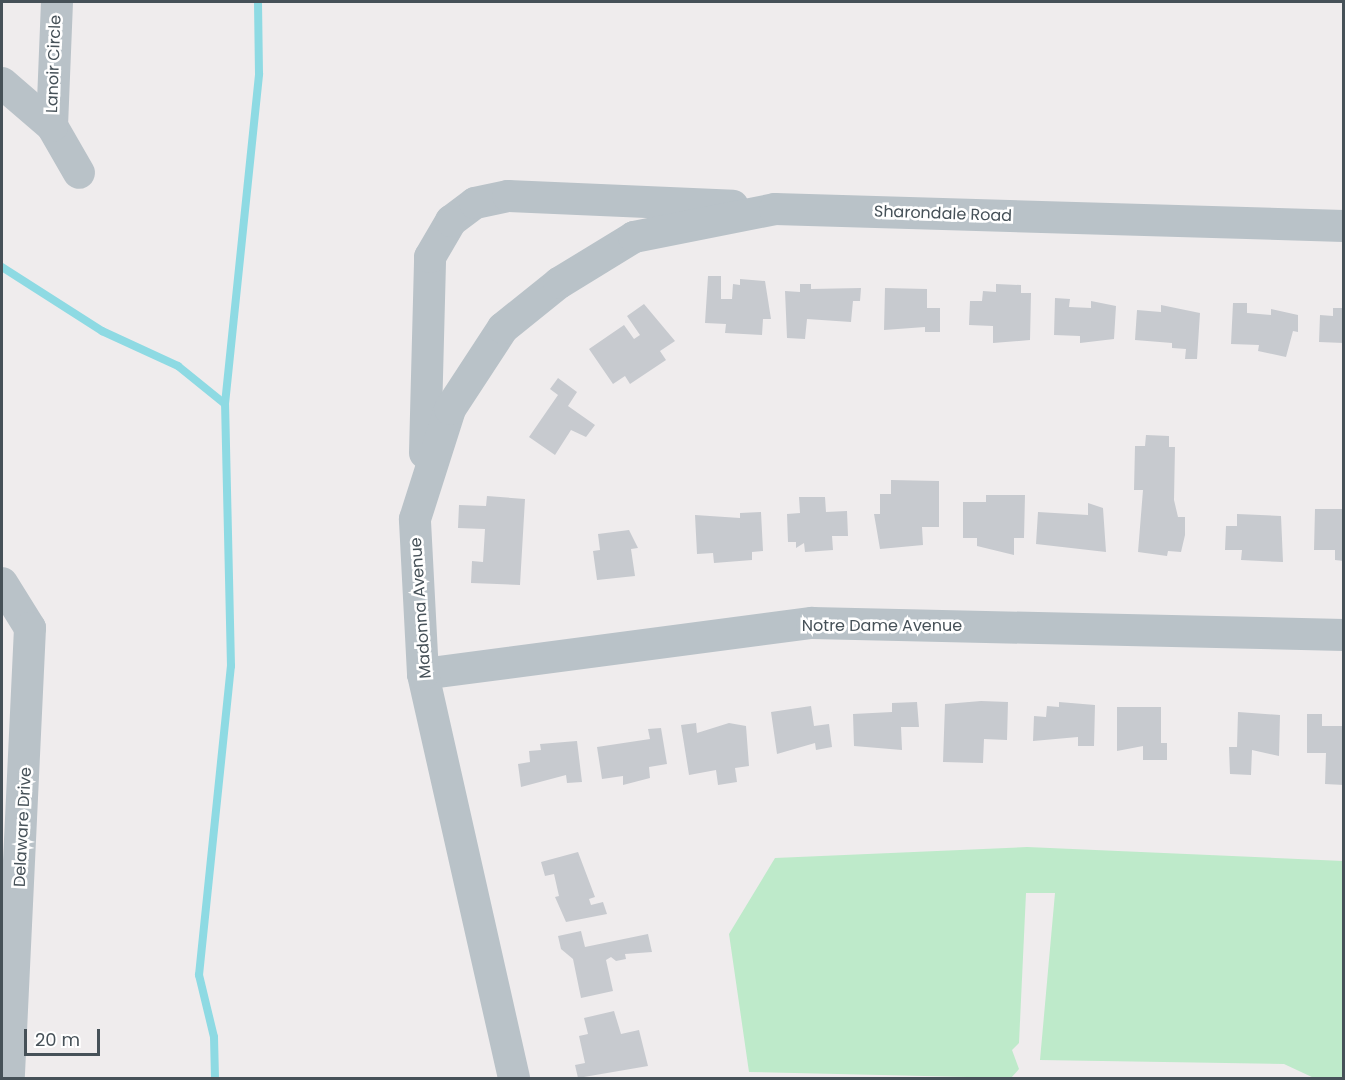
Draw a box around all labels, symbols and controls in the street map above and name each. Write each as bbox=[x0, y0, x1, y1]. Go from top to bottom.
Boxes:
street label: Lanoir Circle bbox=[43, 15, 65, 113]
street label: Sharondale Road bbox=[874, 202, 1012, 226]
street label: Madonna Avenue bbox=[406, 537, 436, 679]
street label: Notre Dame Avenue bbox=[802, 616, 962, 636]
street label: Delaware Drive bbox=[10, 766, 36, 888]
scale bar bbox=[27, 1017, 104, 1055]
text: 20 m bbox=[35, 1027, 80, 1052]

